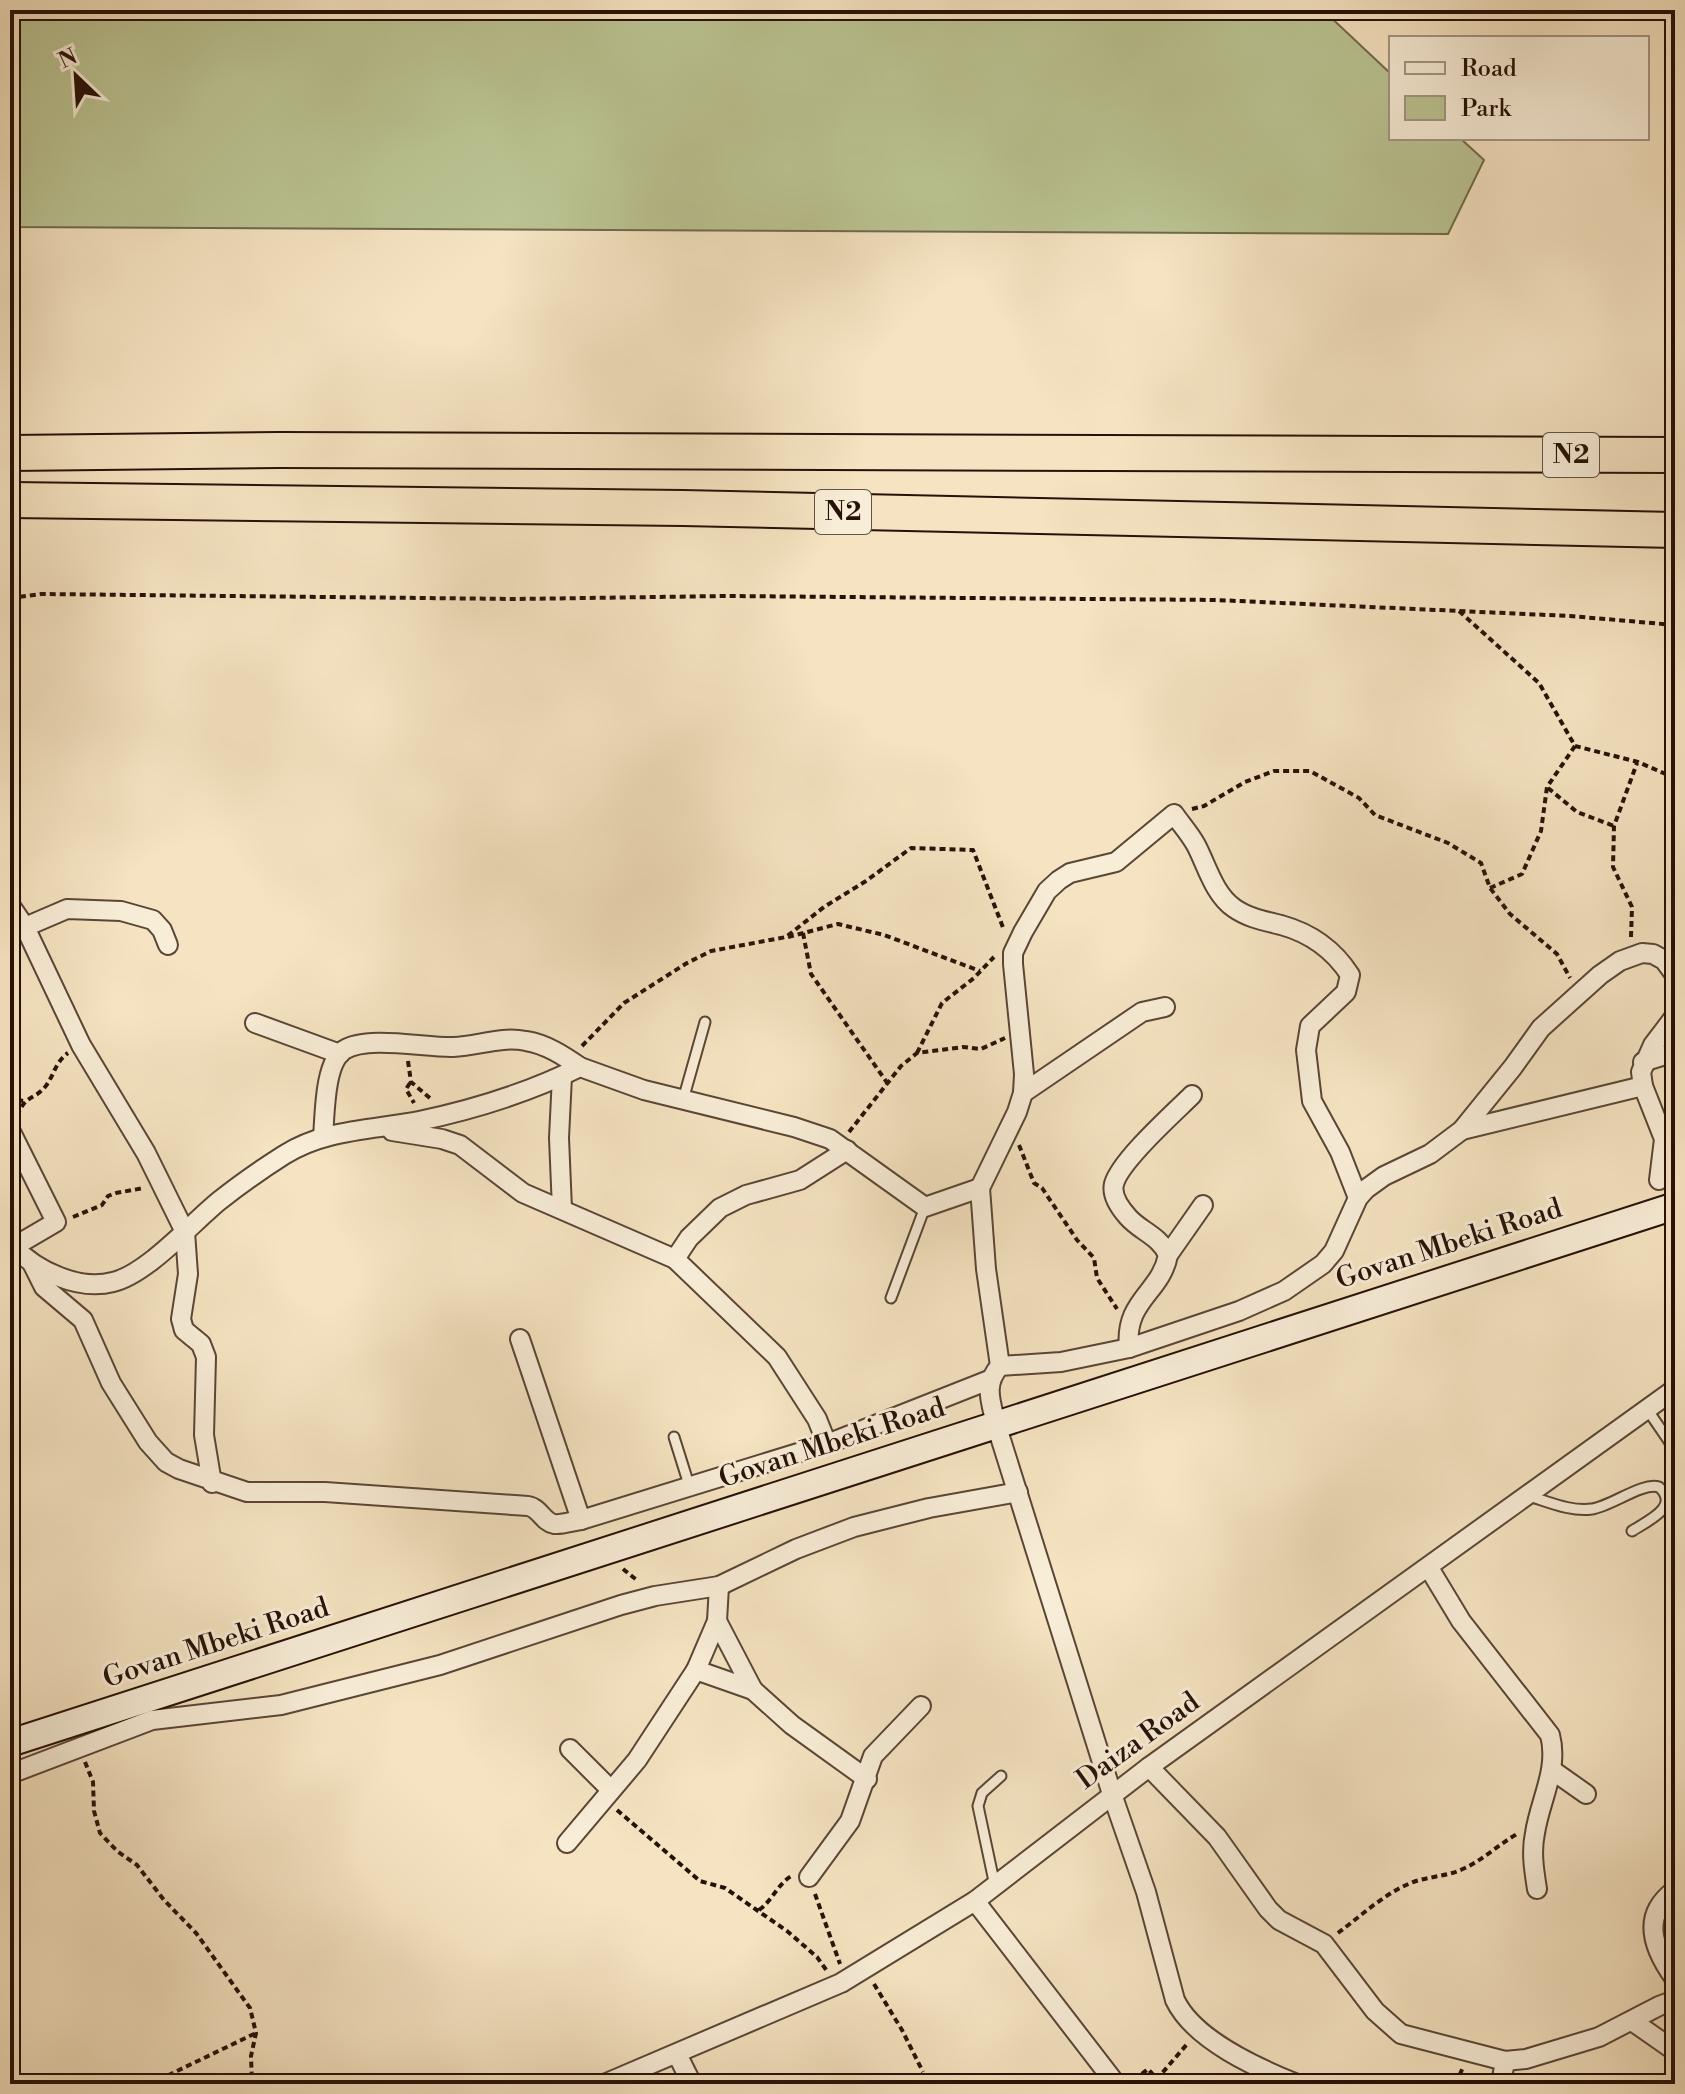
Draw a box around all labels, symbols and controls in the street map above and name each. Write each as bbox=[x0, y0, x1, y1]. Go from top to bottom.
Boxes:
north arrow bbox=[36, 36, 116, 116]
legend bbox=[1389, 36, 1649, 140]
text: N bbox=[55, 43, 82, 75]
text: Road bbox=[1461, 54, 1517, 84]
text: Park bbox=[1461, 94, 1512, 124]
road number: N2 bbox=[1543, 433, 1599, 477]
road number: N2 bbox=[815, 490, 871, 534]
street label: Govan Mbeki Road bbox=[1332, 1191, 1567, 1297]
street label: Govan Mbeki Road bbox=[715, 1390, 950, 1496]
street label: Govan Mbeki Road bbox=[99, 1590, 334, 1696]
street label: Daiza Road bbox=[1070, 1685, 1206, 1797]

